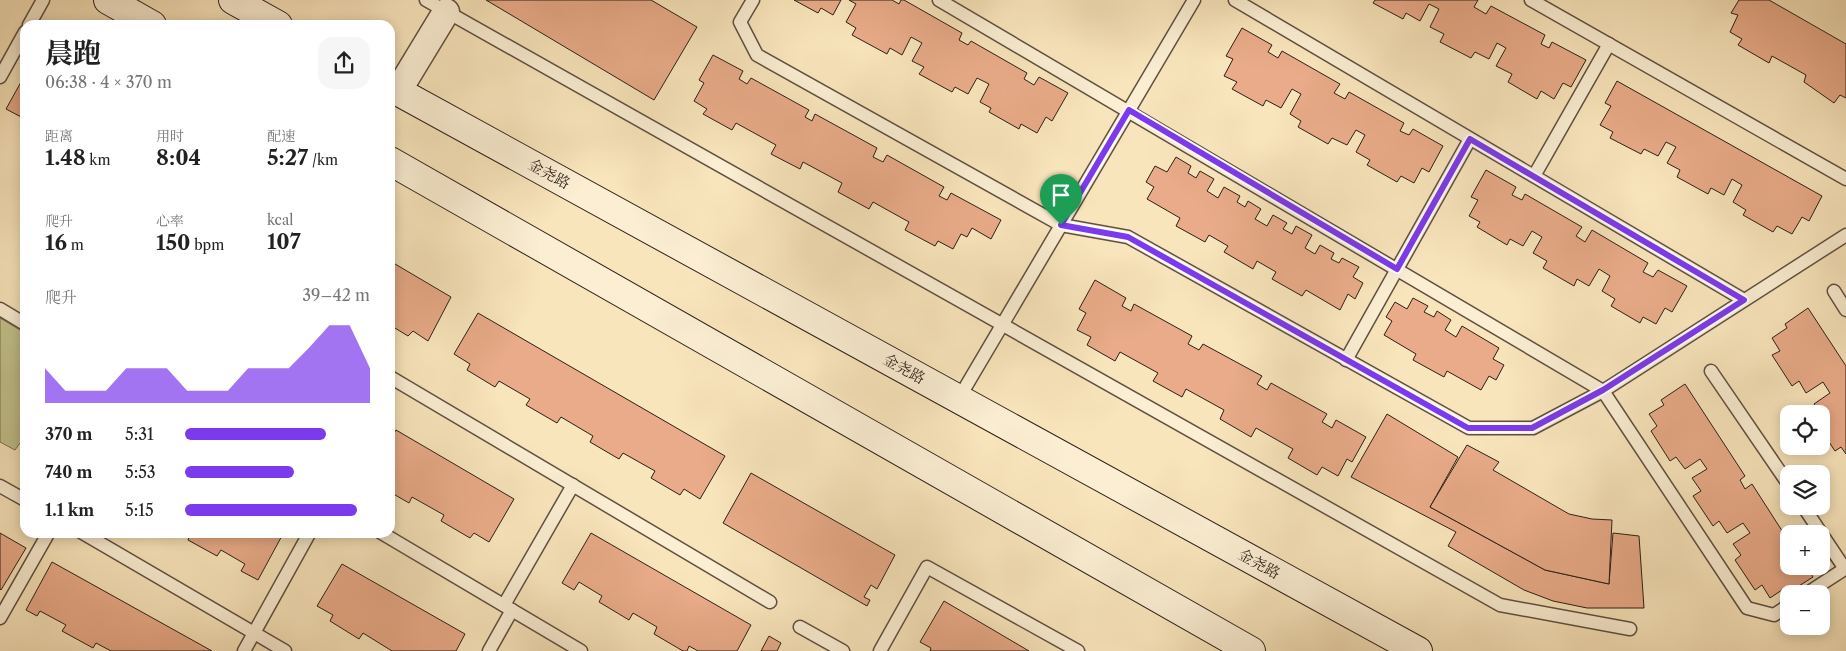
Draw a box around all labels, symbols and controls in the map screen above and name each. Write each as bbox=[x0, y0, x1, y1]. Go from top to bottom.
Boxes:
text: 晨跑 bbox=[45, 36, 101, 70]
button: share bbox=[318, 37, 370, 89]
text: 06:38 · 4 × 370 m bbox=[45, 72, 172, 92]
text: 距离 bbox=[45, 127, 73, 145]
text: 用时 bbox=[156, 127, 184, 145]
text: 配速 bbox=[267, 127, 295, 145]
text: 1.48 bbox=[45, 145, 86, 170]
text: 8:04 bbox=[156, 145, 201, 170]
text: 5:27 bbox=[267, 145, 308, 170]
text: km bbox=[86, 151, 111, 169]
text: /km bbox=[308, 151, 338, 169]
street label: 金尧路 bbox=[525, 154, 574, 193]
pin bbox=[1040, 174, 1082, 225]
icon: arrive bbox=[1047, 181, 1075, 209]
text: kcal bbox=[267, 211, 293, 229]
text: 爬升 bbox=[45, 212, 73, 230]
text: 心率 bbox=[156, 212, 184, 230]
text: 107 bbox=[267, 229, 301, 254]
text: 16 bbox=[45, 230, 67, 255]
text: 150 bbox=[156, 230, 190, 255]
text: m bbox=[67, 236, 84, 254]
text: bpm bbox=[190, 236, 224, 254]
text: 39–42 m bbox=[302, 285, 370, 305]
text: 爬升 bbox=[45, 287, 77, 307]
street label: 金尧路 bbox=[880, 349, 929, 388]
map controls bbox=[1780, 405, 1830, 635]
button: locate bbox=[1780, 405, 1830, 455]
text: 370 m bbox=[45, 424, 93, 444]
text: 5:31 bbox=[125, 424, 154, 444]
text: 740 m bbox=[45, 462, 92, 482]
text: 5:53 bbox=[125, 462, 156, 482]
button: layers bbox=[1780, 465, 1830, 515]
text: 1.1 km bbox=[45, 500, 94, 520]
text: 5:15 bbox=[125, 500, 154, 520]
button: + bbox=[1780, 525, 1830, 575]
street label: 金尧路 bbox=[1235, 544, 1284, 583]
button: − bbox=[1780, 585, 1830, 635]

